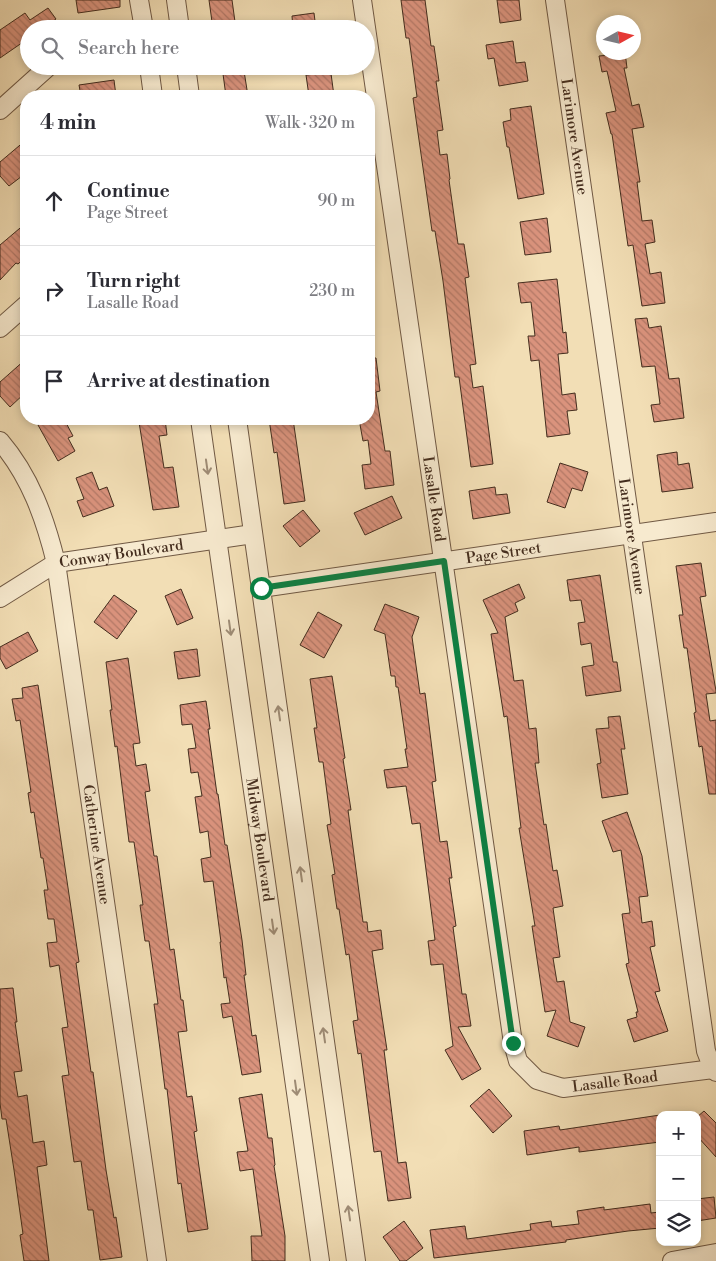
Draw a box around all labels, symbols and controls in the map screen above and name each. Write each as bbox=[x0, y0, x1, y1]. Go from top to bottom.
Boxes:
north arrow bbox=[596, 15, 641, 60]
search box bbox=[20, 20, 375, 75]
icon: search bbox=[38, 34, 66, 62]
text: Search here bbox=[78, 36, 179, 60]
street label: Larimore Avenue bbox=[556, 77, 592, 196]
text: 4 min bbox=[40, 110, 96, 136]
text: Walk · 320 m bbox=[265, 113, 355, 133]
text: Continue bbox=[87, 179, 170, 203]
icon: ahead bbox=[40, 187, 68, 215]
text: 90 m bbox=[317, 191, 355, 211]
text: Page Street bbox=[87, 203, 168, 223]
text: Turn right bbox=[87, 269, 180, 293]
icon: right bbox=[40, 277, 68, 305]
text: 230 m bbox=[309, 281, 355, 301]
text: Lasalle Road bbox=[87, 293, 179, 313]
icon: arrive bbox=[40, 367, 68, 395]
text: Arrive at destination bbox=[87, 369, 270, 393]
street label: Lasalle Road bbox=[418, 455, 449, 543]
one-way arrow bbox=[202, 459, 212, 475]
street label: Larimore Avenue bbox=[614, 477, 649, 596]
street label: Conway Boulevard bbox=[58, 535, 185, 572]
street label: Page Street bbox=[465, 538, 543, 568]
route start bbox=[250, 577, 273, 600]
one-way arrow bbox=[225, 619, 235, 635]
one-way arrow bbox=[273, 705, 283, 721]
street label: Midway Boulevard bbox=[241, 777, 278, 903]
street label: Catherine Avenue bbox=[78, 784, 114, 906]
one-way arrow bbox=[296, 866, 306, 882]
one-way arrow bbox=[268, 919, 278, 935]
one-way arrow bbox=[319, 1027, 329, 1043]
route end bbox=[502, 1032, 525, 1055]
street label: Lasalle Road bbox=[571, 1067, 659, 1097]
one-way arrow bbox=[291, 1080, 301, 1096]
map controls bbox=[656, 1111, 701, 1246]
button: + bbox=[656, 1111, 701, 1156]
button: − bbox=[656, 1156, 701, 1201]
button: layers bbox=[656, 1201, 701, 1246]
one-way arrow bbox=[344, 1205, 354, 1221]

